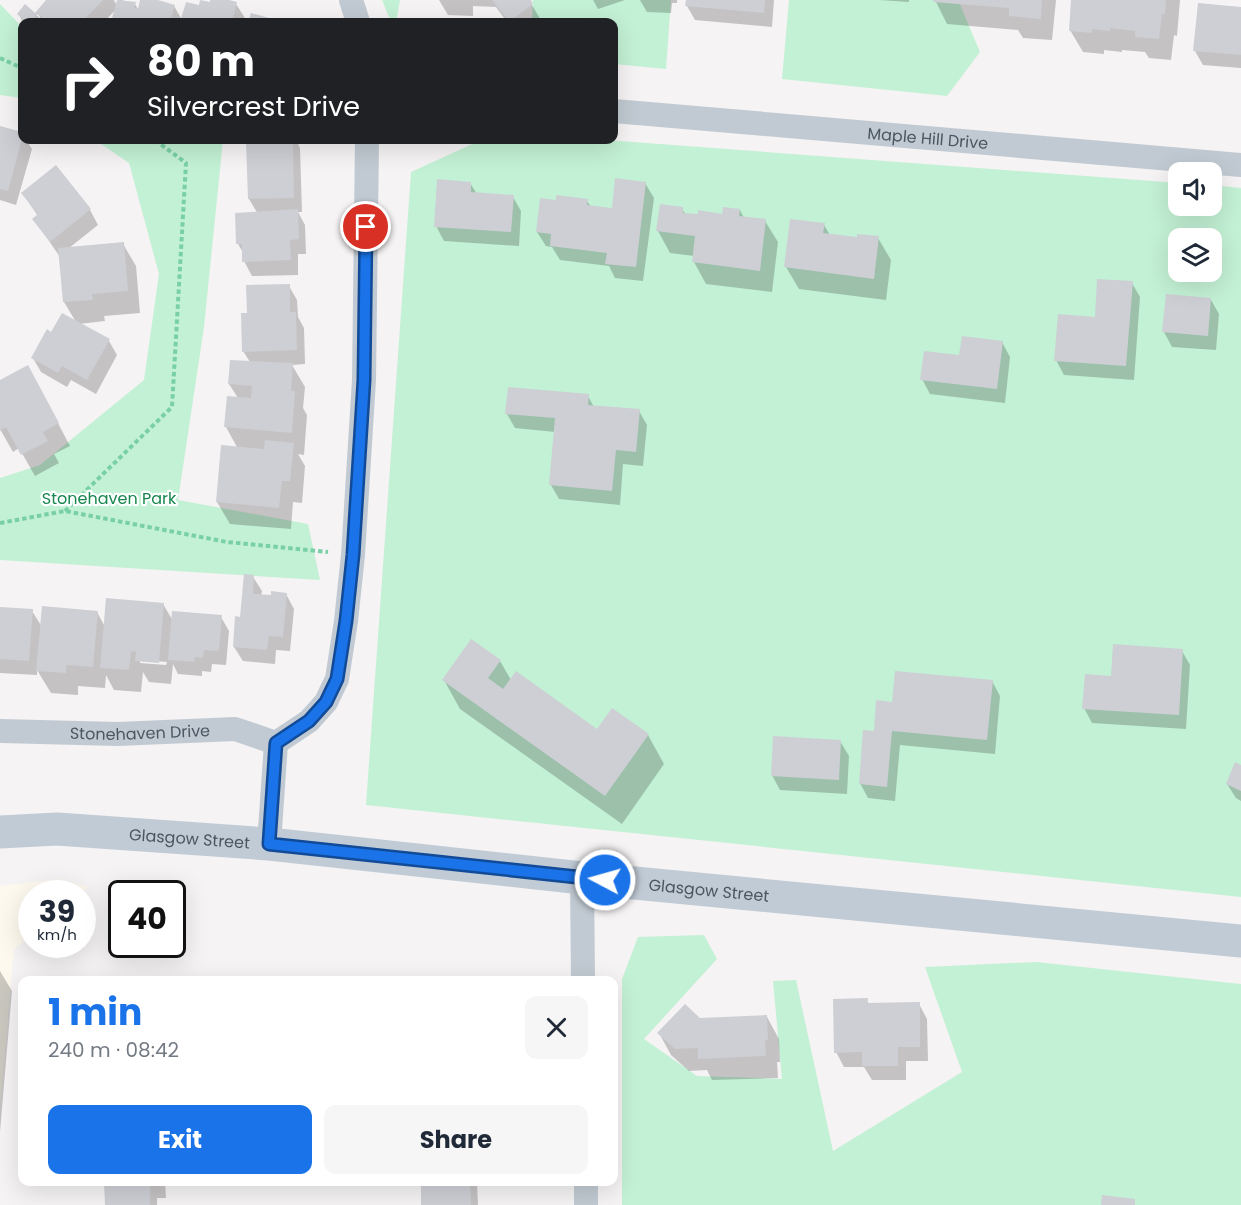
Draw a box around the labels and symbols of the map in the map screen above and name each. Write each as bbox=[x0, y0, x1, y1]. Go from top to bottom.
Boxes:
street label: Maple Hill Drive bbox=[867, 121, 989, 155]
pin bbox=[340, 201, 391, 252]
park label: Stonehaven Park bbox=[42, 487, 177, 510]
street label: Stonehaven Drive bbox=[70, 719, 211, 746]
street label: Glasgow Street bbox=[128, 823, 251, 854]
position arrow bbox=[573, 848, 637, 912]
street label: Glasgow Street bbox=[648, 873, 770, 907]
speed limit sign: 40 bbox=[108, 880, 186, 958]

